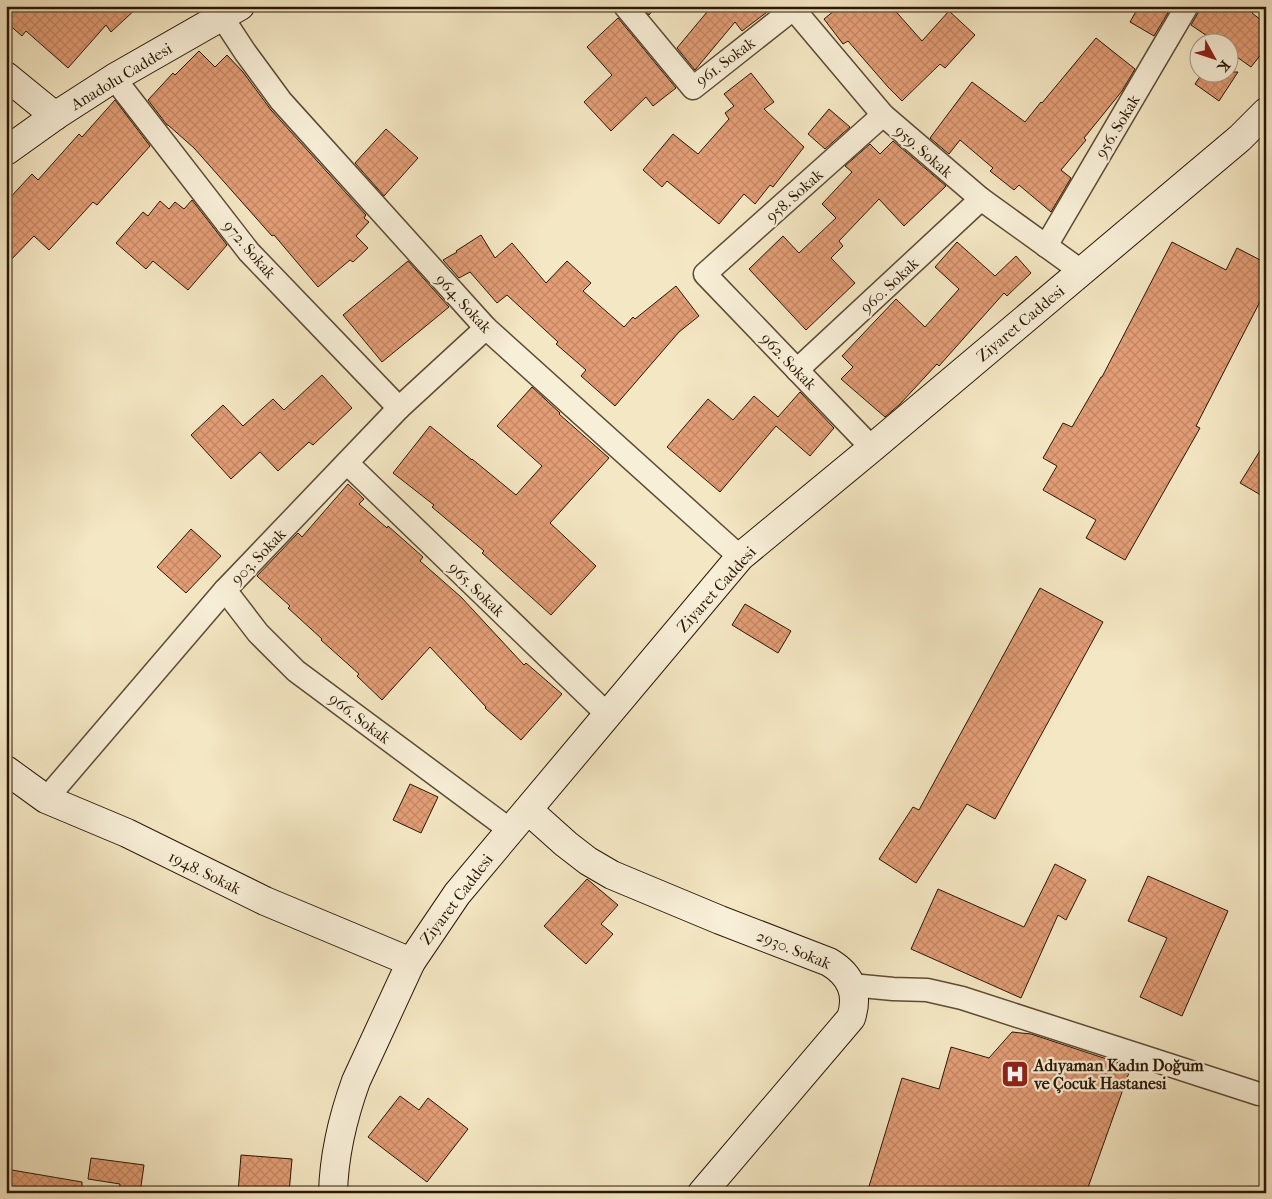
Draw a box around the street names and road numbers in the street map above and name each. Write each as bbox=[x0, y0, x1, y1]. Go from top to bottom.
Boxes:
street label: 961. Sokak bbox=[692, 33, 759, 90]
street label: Anadolu Caddesi bbox=[66, 39, 176, 115]
street label: 956. Sokak bbox=[1091, 90, 1144, 161]
street label: 959. Sokak bbox=[891, 121, 957, 182]
street label: 958. Sokak bbox=[762, 164, 827, 226]
street label: 972. Sokak bbox=[219, 216, 281, 283]
street label: 960. Sokak bbox=[856, 253, 923, 317]
street label: 964. Sokak bbox=[432, 270, 496, 337]
street label: Ziyaret Caddesi bbox=[972, 281, 1068, 366]
street label: 962. Sokak bbox=[757, 329, 821, 394]
street label: 903. Sokak bbox=[227, 524, 290, 588]
street label: Ziyaret Caddesi bbox=[673, 542, 760, 636]
street label: 965. Sokak bbox=[445, 558, 509, 621]
street label: 966. Sokak bbox=[325, 689, 395, 748]
street label: 1948. Sokak bbox=[166, 847, 245, 898]
street label: Ziyaret Caddesi bbox=[416, 850, 497, 949]
street label: 2930. Sokak bbox=[754, 926, 835, 973]

